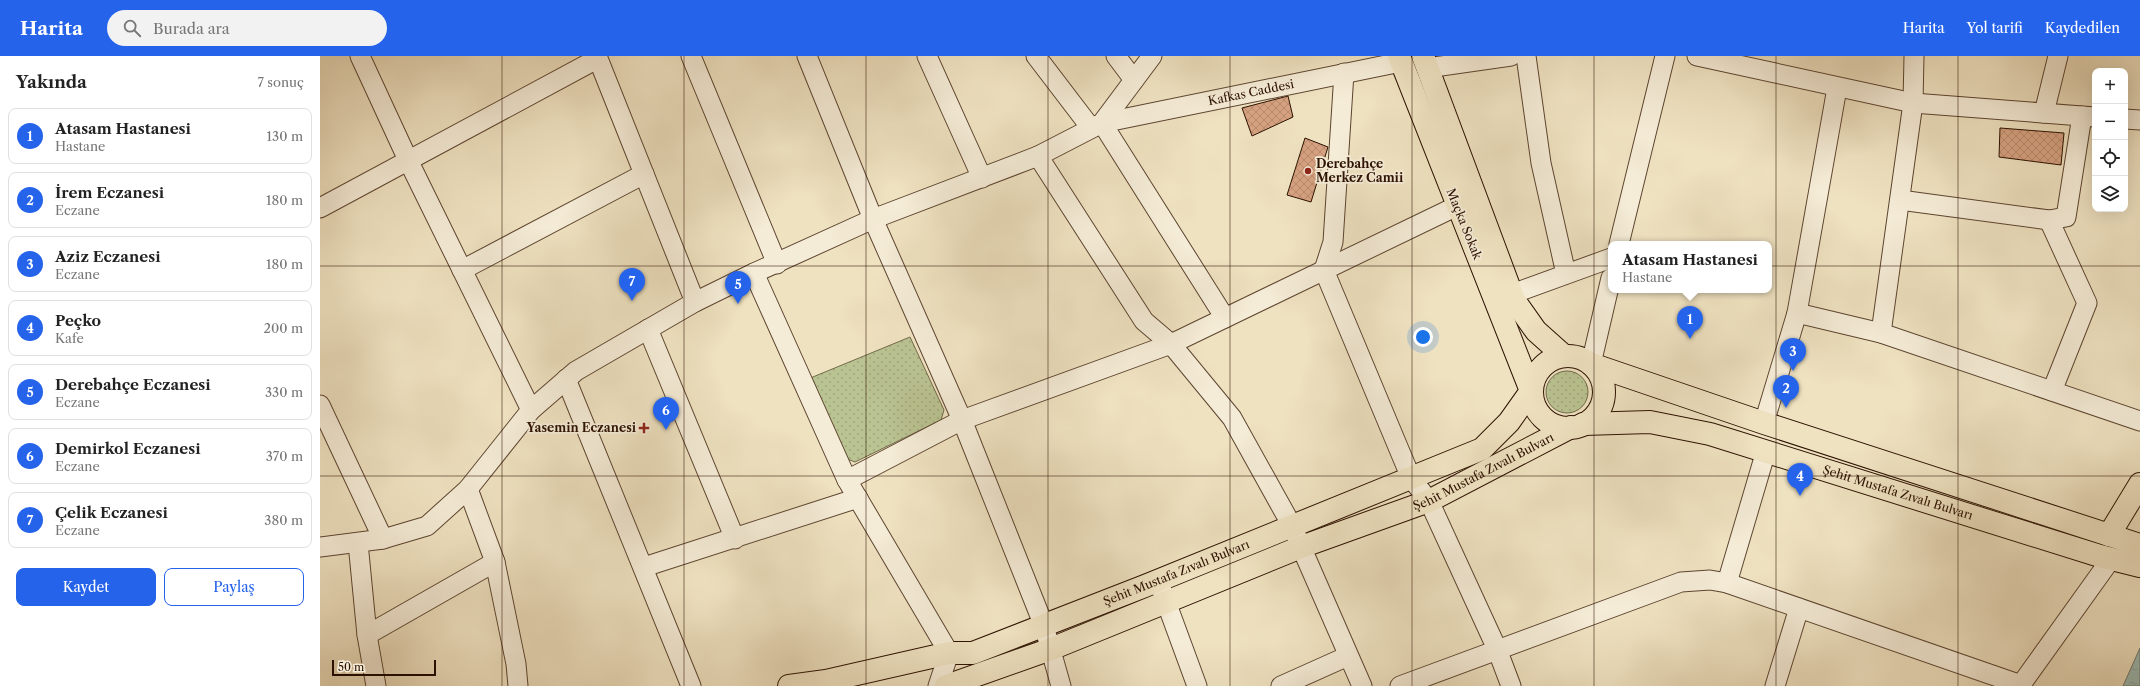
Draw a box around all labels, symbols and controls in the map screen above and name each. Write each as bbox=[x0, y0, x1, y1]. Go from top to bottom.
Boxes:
search box bbox=[107, 10, 387, 46]
text: Harita bbox=[20, 17, 83, 40]
icon: search bbox=[121, 17, 143, 39]
text: Burada ara bbox=[153, 19, 230, 38]
text: Harita bbox=[1903, 19, 1945, 37]
text: Yol tarifi bbox=[1967, 19, 2023, 37]
text: Kaydedilen bbox=[2045, 19, 2120, 37]
map controls bbox=[2092, 68, 2128, 212]
button: + bbox=[2092, 68, 2128, 104]
text: Yakında bbox=[16, 72, 87, 92]
text: 7 sonuç bbox=[257, 74, 304, 90]
street label: Kafkas Caddesi bbox=[1207, 76, 1295, 108]
button: − bbox=[2092, 104, 2128, 140]
text: Atasam Hastanesi bbox=[55, 119, 191, 138]
text: 1 bbox=[27, 128, 33, 144]
text: 130 m bbox=[267, 128, 303, 144]
text: Hastane bbox=[55, 138, 105, 154]
button: locate bbox=[2092, 140, 2128, 176]
place label: Derebahçe Merkez Camii bbox=[1316, 156, 1404, 185]
marker: Derebahçe Merkez Camii bbox=[1303, 166, 1313, 176]
button: layers bbox=[2092, 176, 2128, 212]
text: İrem Eczanesi bbox=[55, 183, 164, 202]
street label: Maçka Sokak bbox=[1443, 186, 1486, 263]
text: 2 bbox=[26, 192, 34, 208]
text: 180 m bbox=[266, 192, 303, 208]
text: Eczane bbox=[55, 202, 100, 218]
popup bbox=[1608, 241, 1772, 293]
text: Aziz Eczanesi bbox=[55, 247, 160, 266]
text: Atasam Hastanesi bbox=[1622, 250, 1758, 269]
text: 3 bbox=[26, 256, 34, 272]
text: 180 m bbox=[266, 256, 303, 272]
text: Eczane bbox=[55, 266, 100, 282]
pin: 7 bbox=[619, 268, 645, 301]
text: Hastane bbox=[1622, 269, 1672, 285]
pin: 5 bbox=[725, 271, 751, 304]
pin: 1 bbox=[1677, 306, 1703, 339]
text: Peçko bbox=[55, 311, 101, 330]
text: 4 bbox=[26, 320, 34, 336]
text: 200 m bbox=[263, 320, 303, 336]
your location bbox=[1413, 327, 1433, 347]
text: Kafe bbox=[55, 330, 84, 346]
pin: 3 bbox=[1780, 338, 1806, 371]
text: Derebahçe Eczanesi bbox=[55, 375, 211, 394]
pin: 2 bbox=[1773, 375, 1799, 408]
text: 5 bbox=[26, 384, 34, 400]
text: 330 m bbox=[265, 384, 303, 400]
text: Eczane bbox=[55, 394, 100, 410]
pin: 6 bbox=[653, 397, 679, 430]
place label: Yasemin Eczanesi bbox=[526, 420, 637, 435]
marker: Yasemin Eczanesi bbox=[639, 423, 649, 433]
street label: Şehit Mustafa Zıvalı Bulvarı bbox=[1411, 429, 1557, 513]
text: Demirkol Eczanesi bbox=[55, 439, 201, 458]
text: 6 bbox=[26, 448, 34, 464]
text: 370 m bbox=[266, 448, 303, 464]
text: Eczane bbox=[55, 458, 100, 474]
street label: Şehit Mustafa Zıvalı Bulvarı bbox=[1821, 462, 1975, 523]
pin: 4 bbox=[1787, 463, 1813, 496]
text: Çelik Eczanesi bbox=[55, 503, 168, 522]
text: 7 bbox=[27, 512, 33, 528]
text: 380 m bbox=[264, 512, 303, 528]
text: Eczane bbox=[55, 522, 100, 538]
street label: Şehit Mustafa Zıvalı Bulvarı bbox=[1101, 536, 1252, 609]
button: Kaydet bbox=[16, 568, 156, 606]
button: Paylaş bbox=[164, 568, 304, 606]
scale bar bbox=[332, 658, 436, 677]
text: 50 m bbox=[338, 660, 364, 674]

